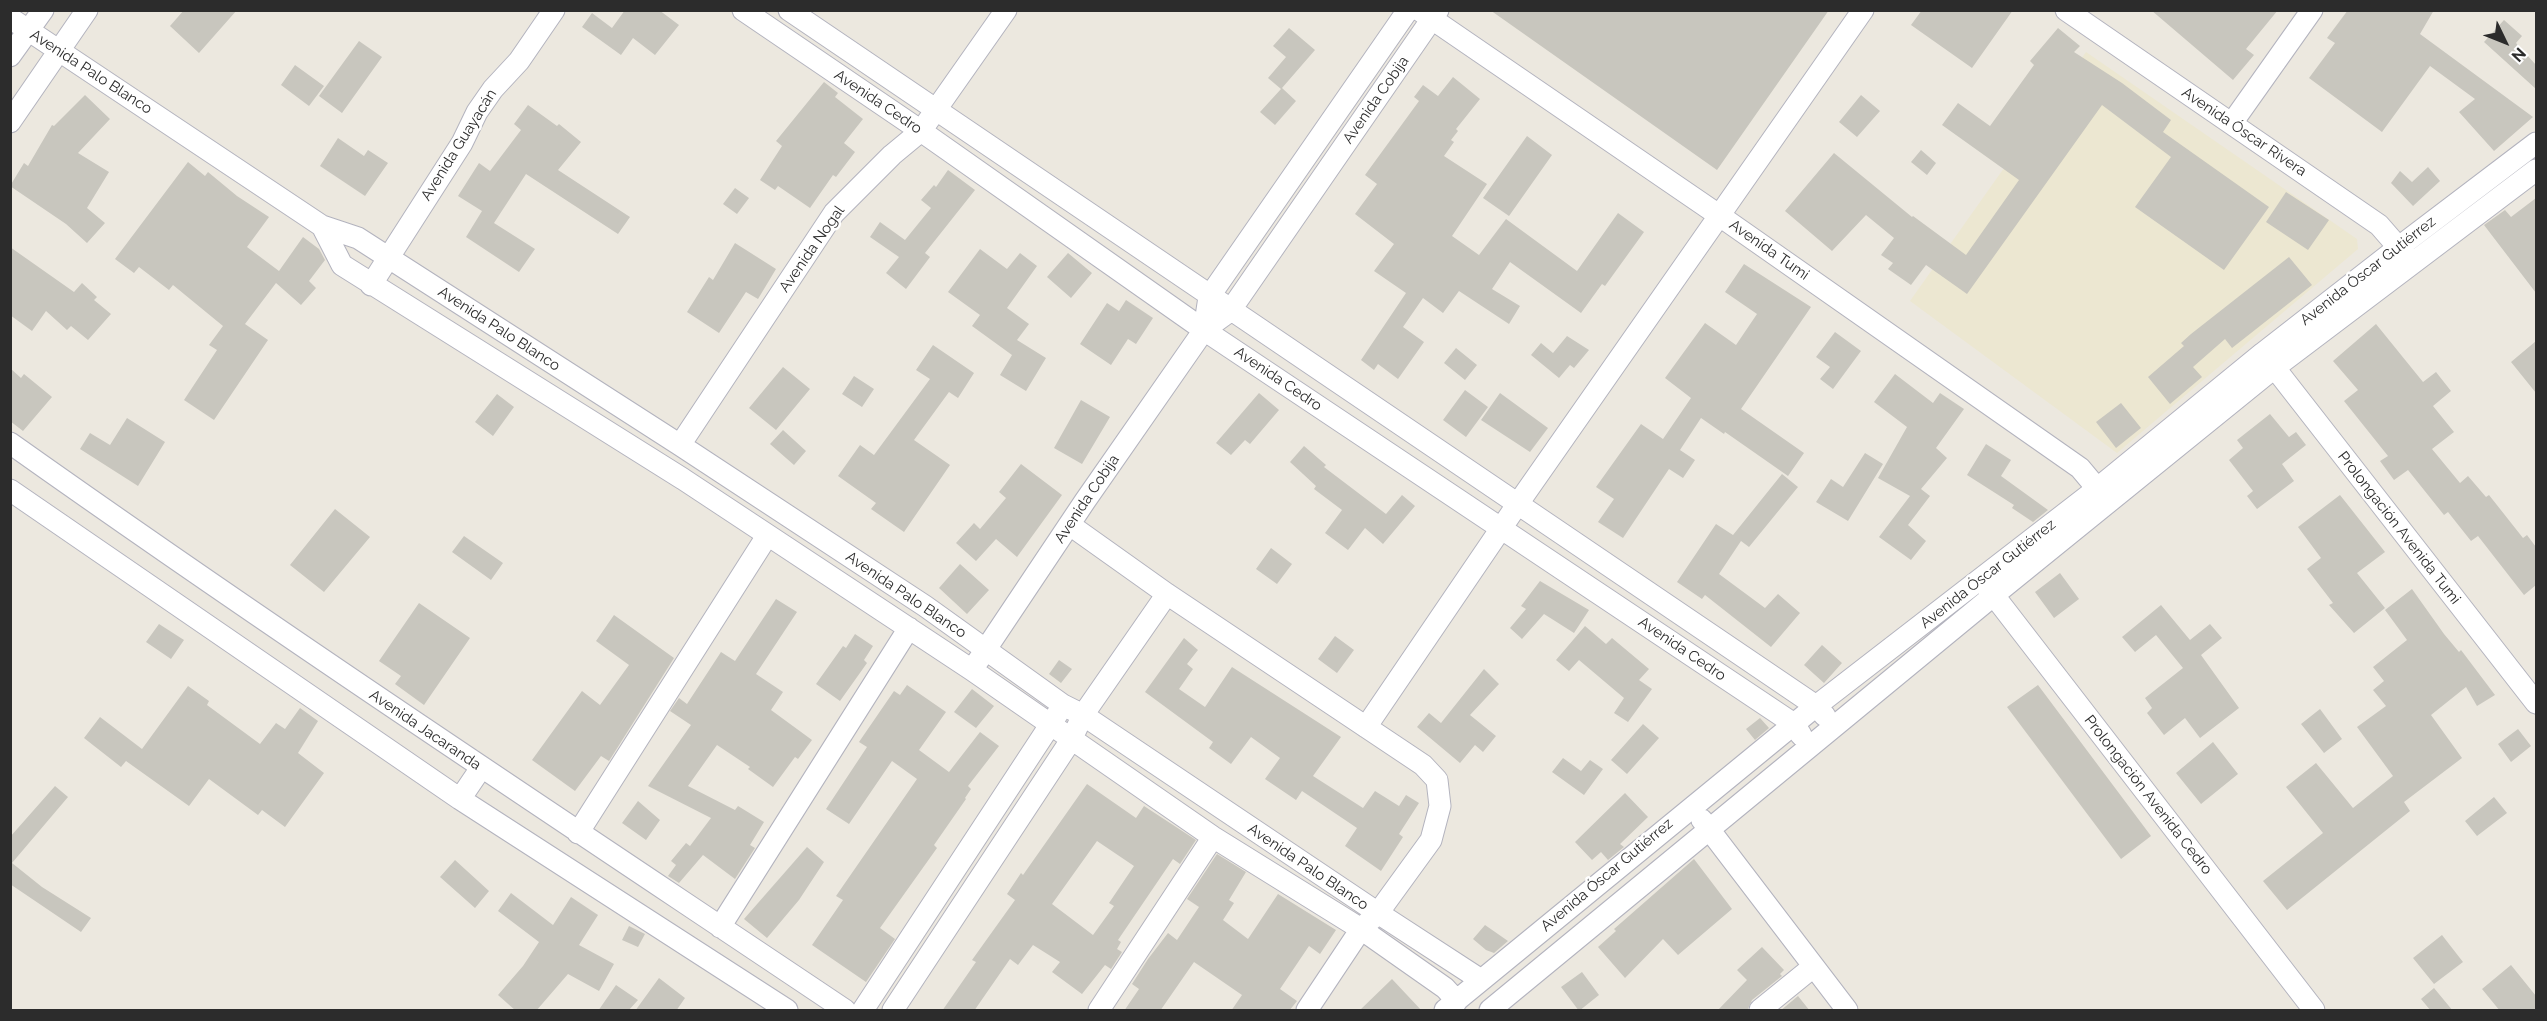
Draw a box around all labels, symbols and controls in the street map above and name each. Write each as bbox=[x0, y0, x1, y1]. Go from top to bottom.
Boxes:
north arrow bbox=[2475, 12, 2535, 72]
street label: Avenida Palo Blanco bbox=[27, 26, 155, 118]
text: N bbox=[2507, 44, 2530, 66]
street label: Avenida Cobija bbox=[1339, 53, 1413, 147]
street label: Avenida Cedro bbox=[831, 66, 925, 138]
street label: Avenida Óscar Rivera bbox=[2178, 84, 2310, 180]
street label: Avenida Guayacán bbox=[417, 86, 501, 204]
street label: Avenida Nogal bbox=[776, 202, 848, 296]
street label: Avenida Óscar Gutiérrez bbox=[2297, 213, 2439, 329]
street label: Avenida Tumi bbox=[1726, 216, 1812, 284]
street label: Avenida Palo Blanco bbox=[435, 283, 563, 375]
street label: Avenida Cedro bbox=[1231, 343, 1325, 415]
street label: Prolongación Avenida Tumi bbox=[2334, 448, 2464, 608]
street label: Avenida Cobija bbox=[1051, 451, 1123, 547]
street label: Avenida Óscar Gutiérrez bbox=[1917, 516, 2059, 632]
street label: Avenida Palo Blanco bbox=[842, 548, 970, 642]
street label: Avenida Cedro bbox=[1635, 613, 1729, 685]
street label: Avenida Jacaranda bbox=[366, 686, 484, 774]
street label: Prolongación Avenida Cedro bbox=[2080, 712, 2216, 878]
street label: Avenida Óscar Gutiérrez bbox=[1537, 815, 1677, 935]
street label: Avenida Palo Blanco bbox=[1244, 820, 1372, 914]

